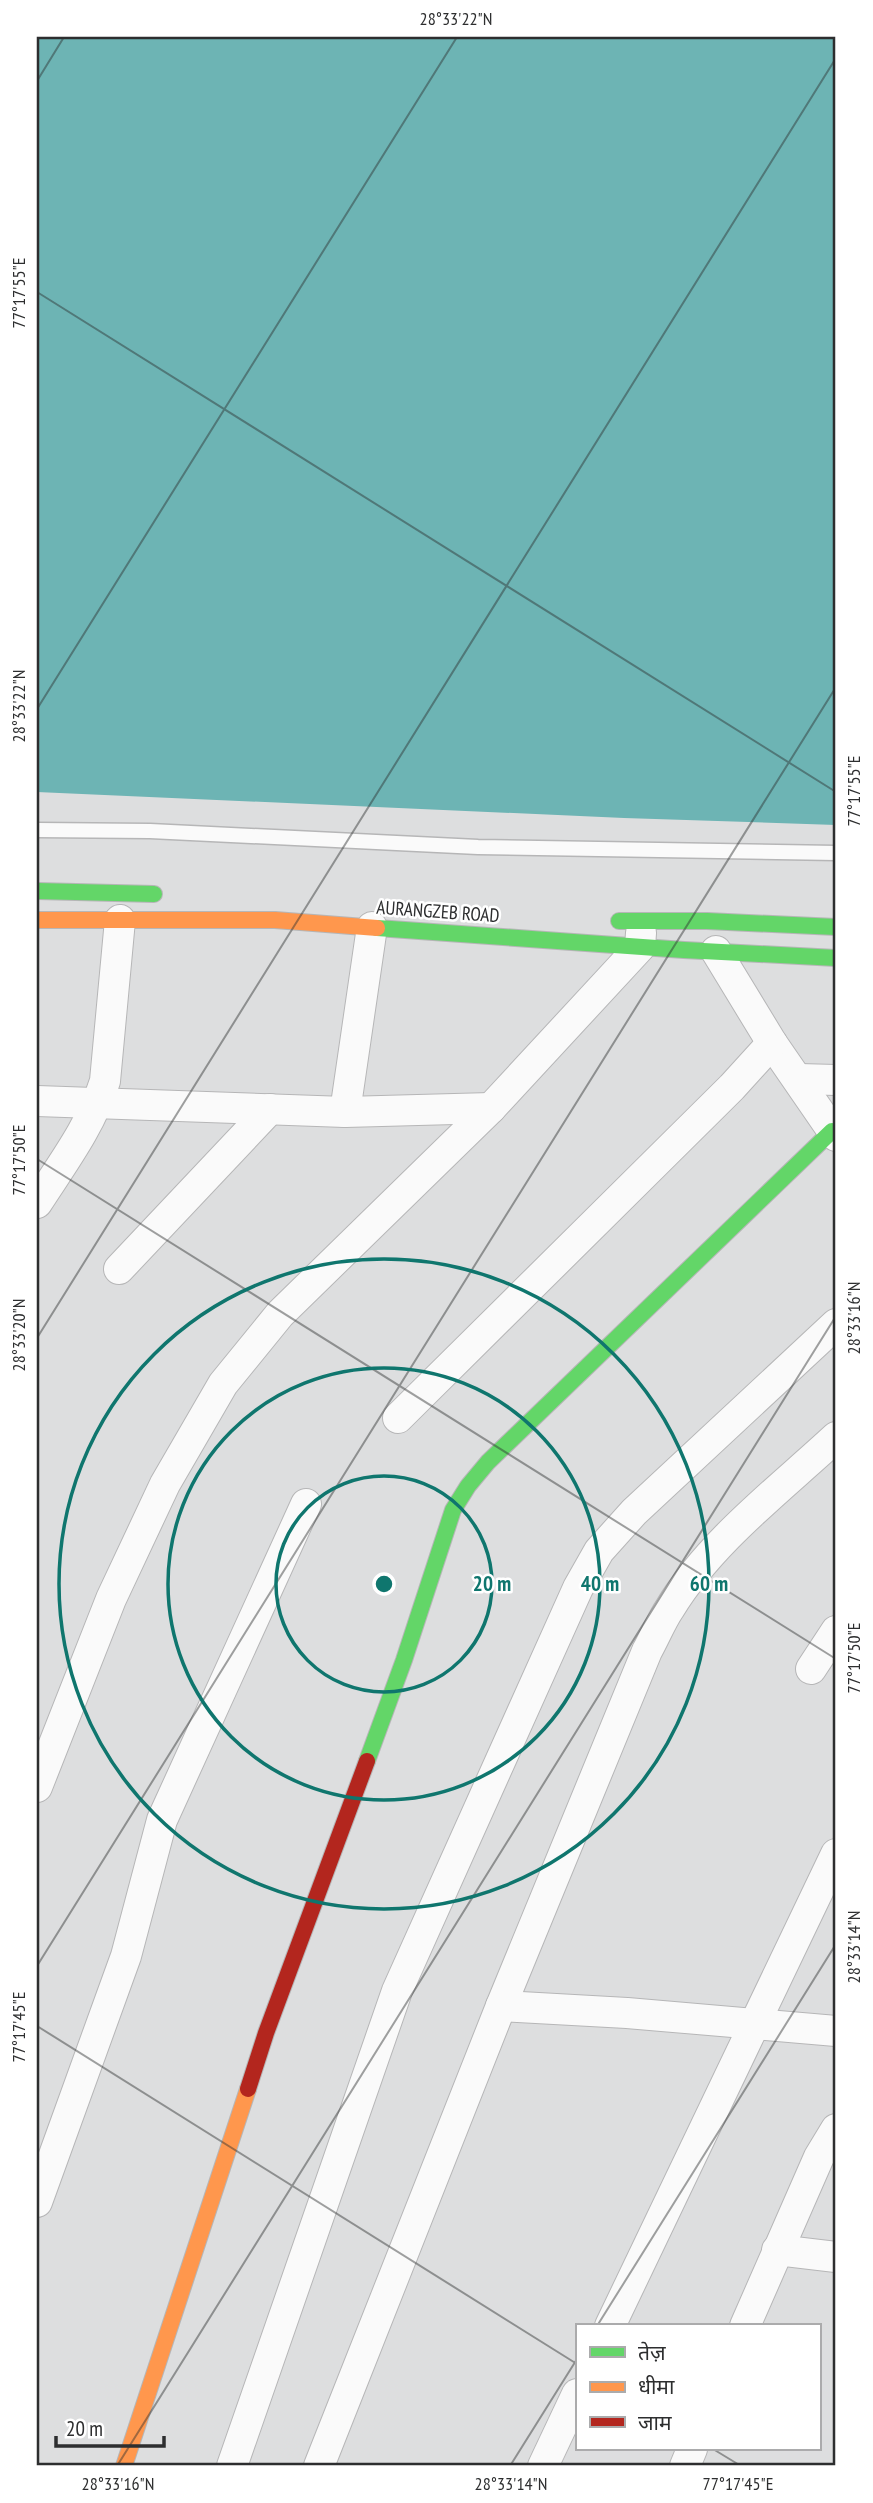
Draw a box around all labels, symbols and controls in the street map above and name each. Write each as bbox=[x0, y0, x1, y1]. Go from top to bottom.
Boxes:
text: 28°33'22"N bbox=[420, 7, 492, 30]
text: 77°17'55"E bbox=[7, 258, 30, 328]
text: 28°33'22"N bbox=[7, 670, 30, 742]
text: 77°17'55"E bbox=[842, 756, 865, 826]
street label: AURANGZEB ROAD bbox=[376, 895, 500, 927]
text: 77°17'50"E bbox=[7, 1125, 30, 1195]
text: 28°33'16"N bbox=[842, 1282, 865, 1354]
text: 28°33'20"N bbox=[7, 1299, 30, 1371]
text: 20 m bbox=[473, 1570, 511, 1597]
text: 40 m bbox=[581, 1570, 619, 1597]
text: 60 m bbox=[690, 1570, 728, 1597]
centre of rings bbox=[372, 1572, 396, 1596]
text: 77°17'50"E bbox=[842, 1623, 865, 1693]
text: 28°33'14"N bbox=[842, 1911, 865, 1983]
text: 77°17'45"E bbox=[7, 1992, 30, 2062]
legend bbox=[576, 2324, 820, 2450]
text: तेज़ bbox=[638, 2339, 666, 2366]
text: धीमा bbox=[638, 2373, 675, 2400]
scale bar bbox=[56, 2405, 164, 2449]
text: जाम bbox=[638, 2409, 672, 2436]
text: 20 m bbox=[66, 2415, 103, 2442]
text: 28°33'16"N bbox=[82, 2472, 154, 2495]
text: 28°33'14"N bbox=[475, 2472, 547, 2495]
text: 77°17'45"E bbox=[703, 2472, 773, 2495]

